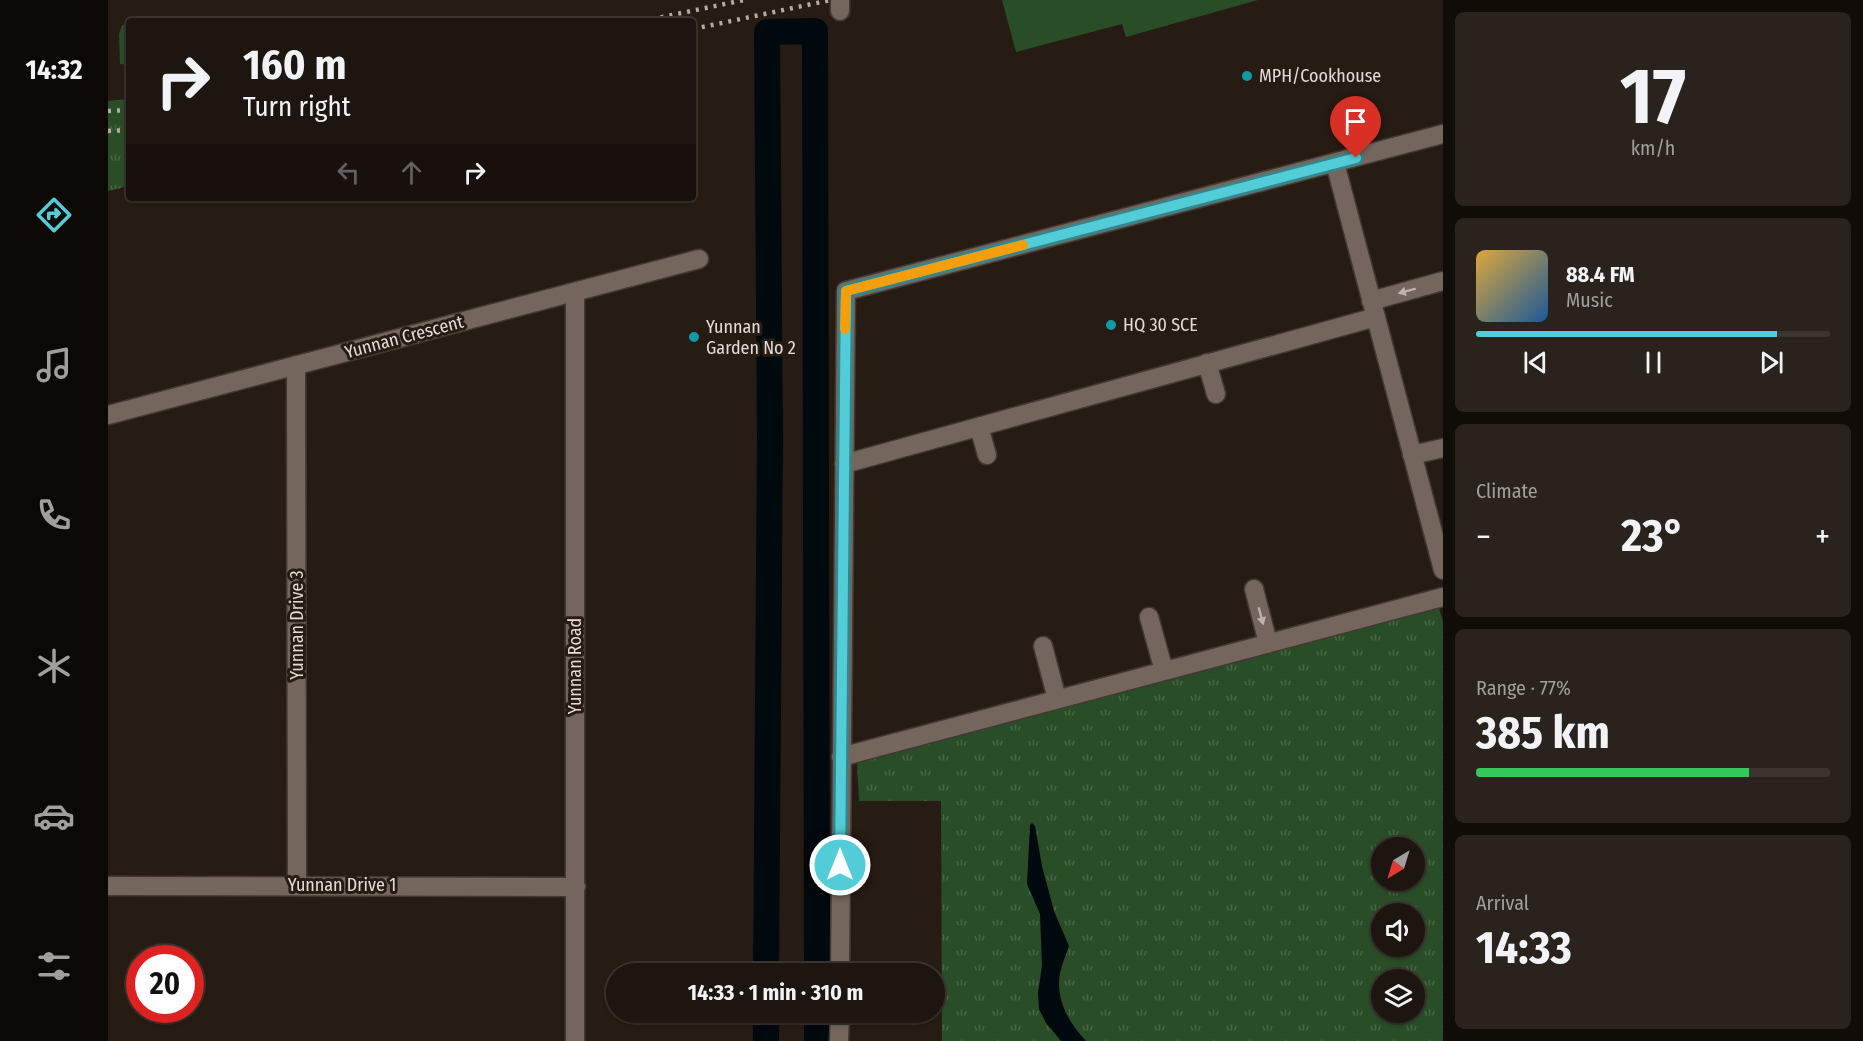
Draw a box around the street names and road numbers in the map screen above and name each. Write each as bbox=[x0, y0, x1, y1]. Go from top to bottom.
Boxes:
street label: Yunnan Crescent bbox=[342, 311, 466, 363]
street label: Yunnan Drive 3 bbox=[286, 570, 308, 680]
street label: Yunnan Road bbox=[564, 618, 586, 714]
street label: Yunnan Drive 1 bbox=[288, 874, 396, 896]

